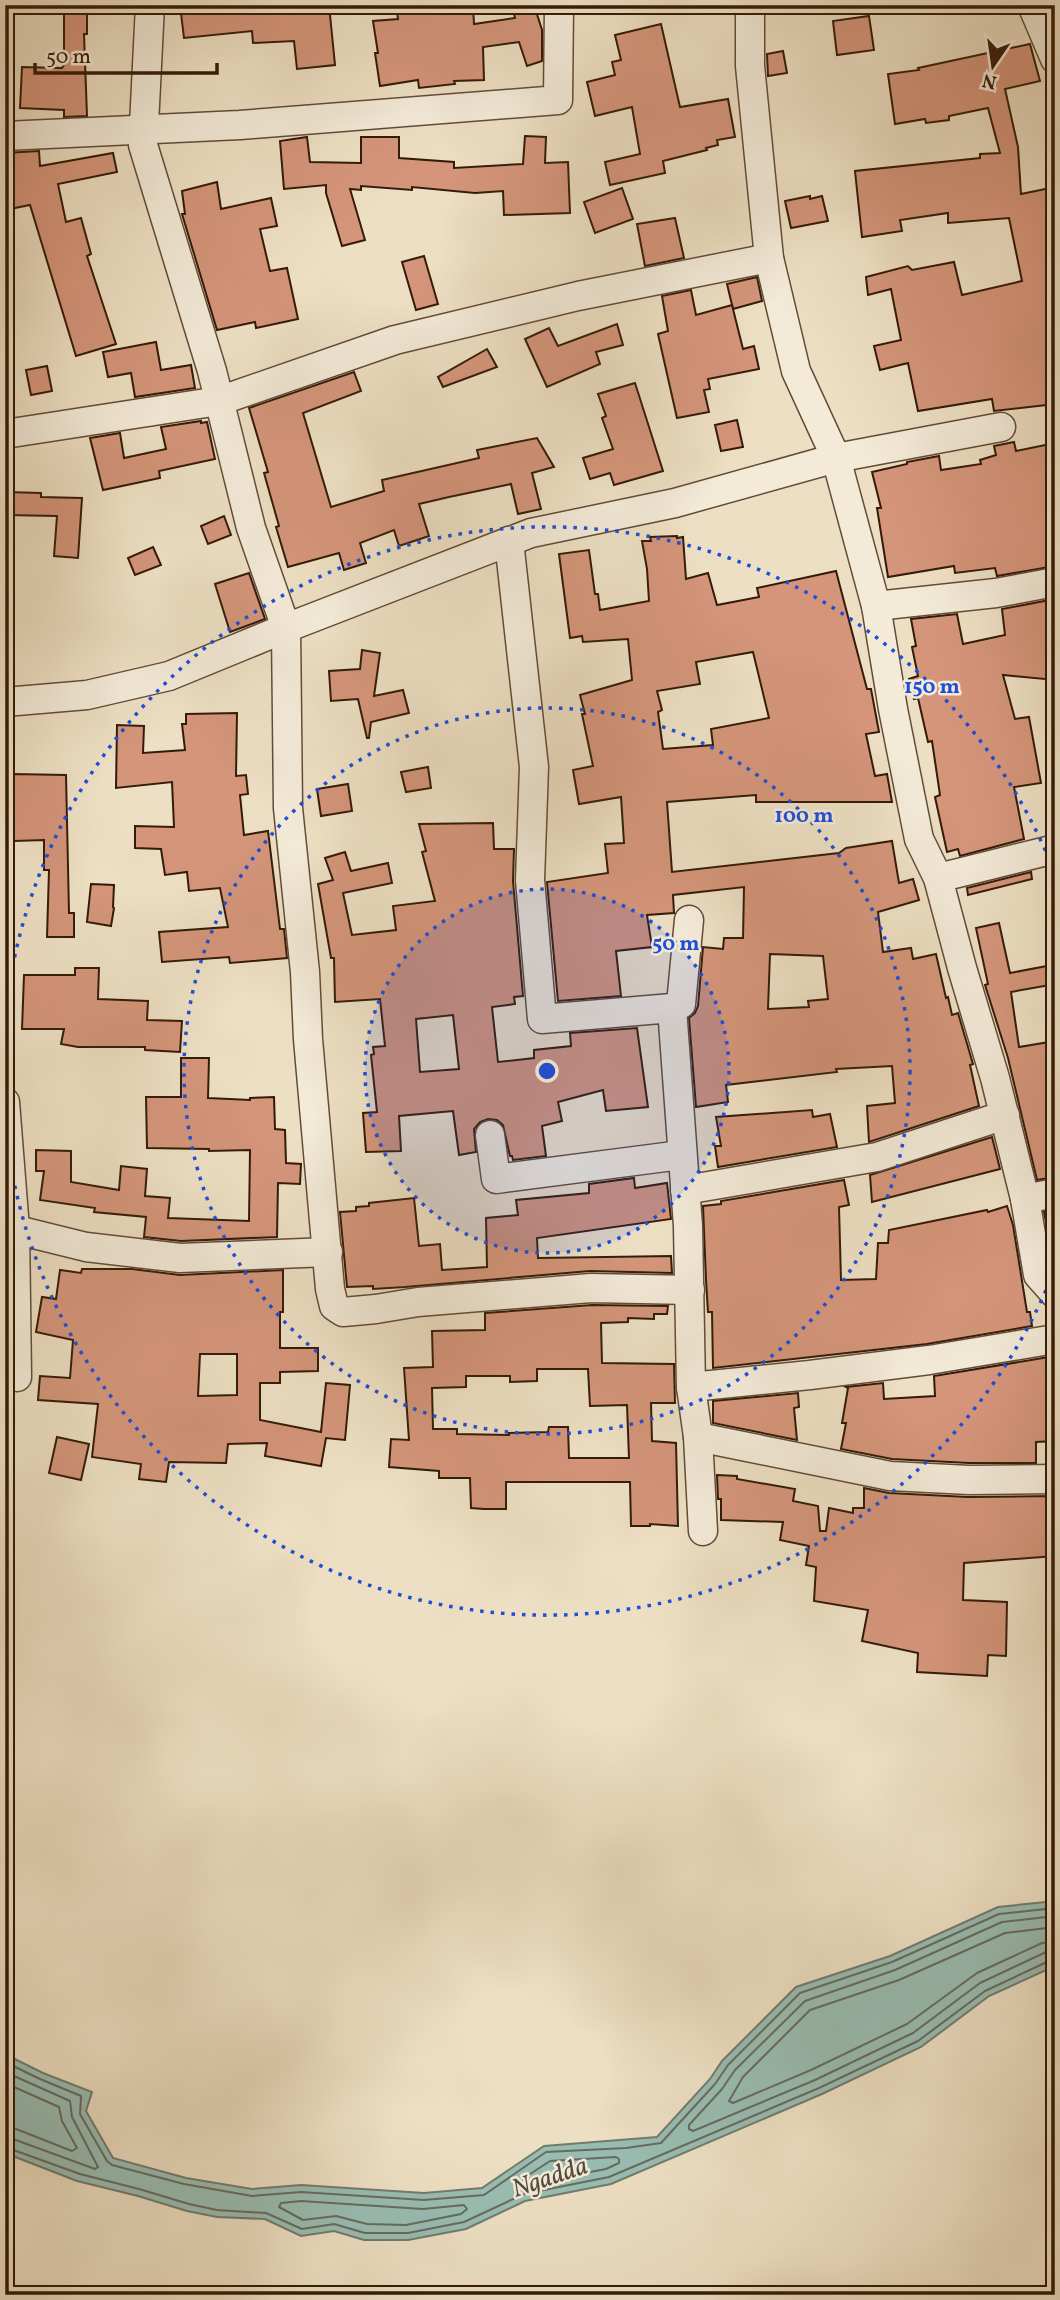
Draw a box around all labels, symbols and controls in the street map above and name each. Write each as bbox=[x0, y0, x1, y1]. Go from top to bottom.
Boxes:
scale bar bbox=[35, 32, 217, 76]
north arrow bbox=[958, 32, 1028, 102]
text: 50 m bbox=[46, 43, 91, 72]
text: N bbox=[980, 66, 999, 95]
text: 150 m bbox=[904, 673, 960, 702]
text: 100 m bbox=[774, 802, 834, 831]
text: 50 m bbox=[652, 930, 700, 959]
centre of rings bbox=[535, 1059, 559, 1083]
water label: Ngadda bbox=[507, 2148, 593, 2208]

